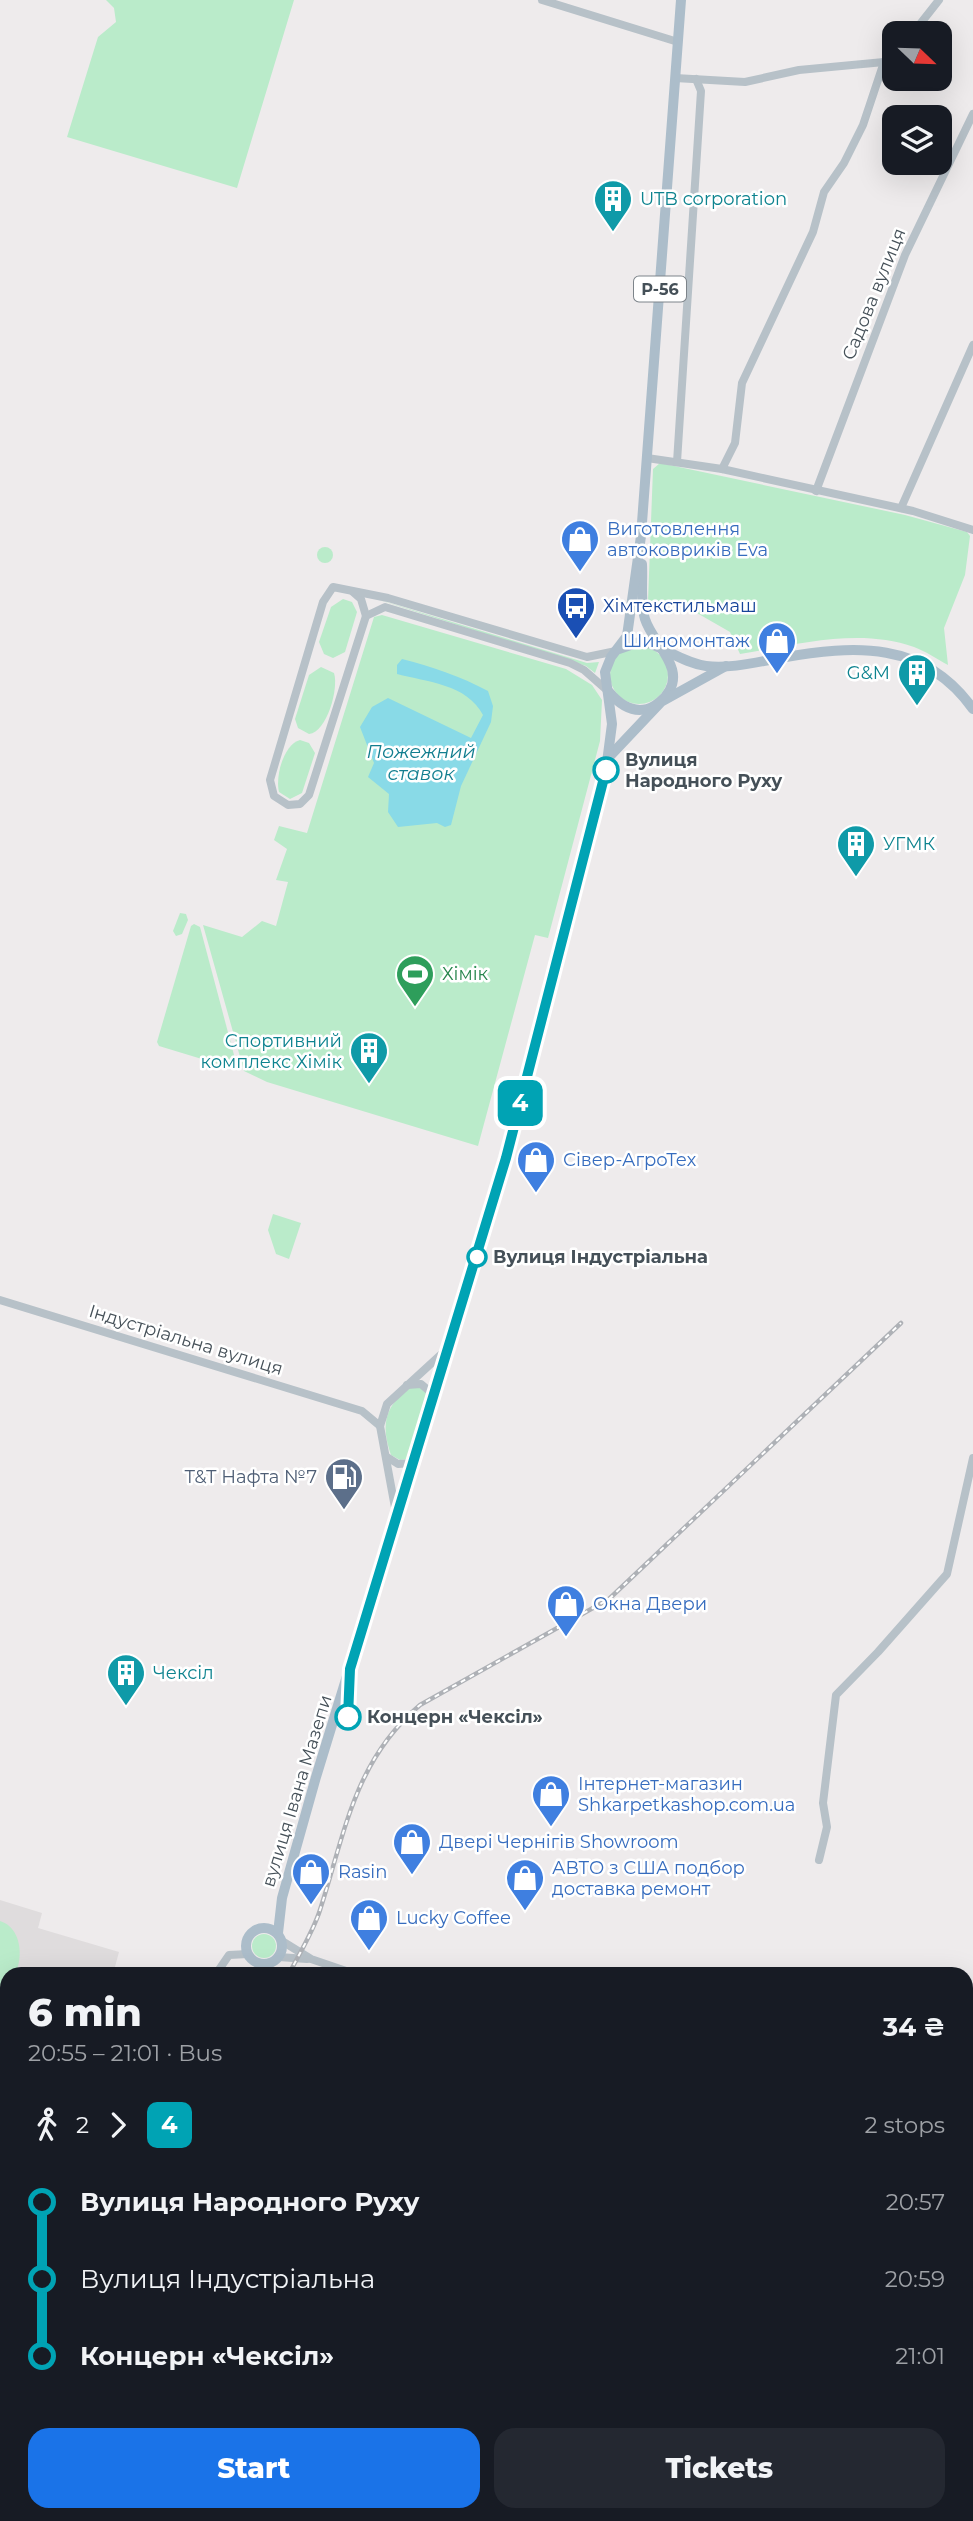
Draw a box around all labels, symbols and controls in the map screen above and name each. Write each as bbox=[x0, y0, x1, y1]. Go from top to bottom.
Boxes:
north arrow bbox=[882, 21, 952, 91]
map controls bbox=[882, 21, 952, 175]
button: layers bbox=[882, 105, 952, 175]
building icon: UTB corporation bbox=[592, 178, 634, 233]
place label: UTB corporation bbox=[640, 188, 787, 210]
street label: Садова вулиця bbox=[838, 225, 910, 363]
road number: Р-56 bbox=[634, 276, 686, 302]
shop icon: Виготовлення автоковриків Eva bbox=[559, 518, 601, 573]
place label: Виготовлення автоковриків Eva bbox=[607, 518, 768, 561]
bus stop icon: Хімтекстильмаш bbox=[555, 585, 597, 640]
place label: Хімтекстильмаш bbox=[603, 595, 757, 617]
shop icon: Шиномонтаж bbox=[756, 620, 798, 675]
place label: Шиномонтаж bbox=[623, 630, 750, 652]
building icon: G&M bbox=[896, 652, 938, 707]
place label: G&M bbox=[847, 662, 890, 684]
water label: Пожежний ставок bbox=[366, 740, 476, 785]
place label: Вулиця Народного Руху bbox=[625, 749, 783, 792]
marker: Вулиця Народного Руху bbox=[593, 757, 619, 783]
building icon: УГМК bbox=[835, 823, 877, 878]
place label: УГМК bbox=[883, 833, 936, 855]
sports icon: Хімік bbox=[394, 953, 436, 1008]
place label: Хімік bbox=[442, 963, 489, 985]
place label: Спортивний комплекс Хімік bbox=[201, 1030, 343, 1073]
building icon: Спортивний комплекс Хімік bbox=[348, 1030, 390, 1085]
line badge: 4 bbox=[497, 1080, 543, 1126]
text: 4 bbox=[512, 1088, 528, 1117]
shop icon: Сівер-АгроТех bbox=[515, 1139, 557, 1194]
place label: Сівер-АгроТех bbox=[563, 1149, 697, 1171]
place label: Вулиця Індустріальна bbox=[493, 1246, 708, 1268]
marker: Вулиця Індустріальна bbox=[467, 1247, 487, 1267]
street label: Індустріальна вулиця bbox=[86, 1300, 286, 1380]
fuel station icon: Т&Т Нафта №7 bbox=[323, 1456, 365, 1511]
place label: Т&Т Нафта №7 bbox=[185, 1466, 317, 1488]
shop icon: Окна Двери bbox=[545, 1583, 587, 1638]
place label: Окна Двери bbox=[593, 1593, 707, 1615]
building icon: Чексіл bbox=[105, 1652, 147, 1707]
place label: Чексіл bbox=[153, 1662, 214, 1684]
street label: вулиця Івана Мазепи bbox=[257, 1692, 337, 1890]
marker: Концерн «Чексіл» bbox=[335, 1704, 361, 1730]
place label: Концерн «Чексіл» bbox=[367, 1706, 543, 1728]
shop icon: Інтернет-магазин Shkarpetkashop.com.ua bbox=[530, 1773, 572, 1828]
place label: Інтернет-магазин Shkarpetkashop.com.ua bbox=[578, 1773, 795, 1816]
shop icon: Двері Чернігів Showroom bbox=[391, 1821, 433, 1876]
place label: Двері Чернігів Showroom bbox=[439, 1831, 679, 1853]
shop icon: Rasin bbox=[290, 1851, 332, 1906]
shop icon: АВТО з США подбор доставка ремонт bbox=[504, 1857, 546, 1912]
place label: АВТО з США подбор доставка ремонт bbox=[552, 1857, 745, 1900]
place label: Rasin bbox=[338, 1861, 387, 1883]
shop icon: Lucky Coffee bbox=[348, 1897, 390, 1952]
place label: Lucky Coffee bbox=[396, 1907, 511, 1929]
text: 6 min bbox=[28, 1989, 142, 2036]
text: 34 ₴ bbox=[883, 2011, 945, 2043]
text: 20:55 – 21:01 · Bus bbox=[28, 2039, 222, 2067]
icon: walk bbox=[28, 2106, 66, 2144]
icon: forward bbox=[99, 2106, 137, 2144]
text: 4 bbox=[161, 2110, 178, 2139]
text: 2 bbox=[76, 2111, 89, 2139]
text: 2 stops bbox=[865, 2111, 945, 2139]
text: Вулиця Народного Руху bbox=[80, 2186, 419, 2218]
text: 20:57 bbox=[886, 2188, 945, 2216]
text: Вулиця Індустріальна bbox=[80, 2263, 375, 2295]
text: 20:59 bbox=[885, 2265, 945, 2293]
text: Концерн «Чексіл» bbox=[80, 2340, 334, 2372]
text: 21:01 bbox=[895, 2342, 945, 2370]
button: Start bbox=[28, 2428, 480, 2508]
button: Tickets bbox=[494, 2428, 945, 2508]

